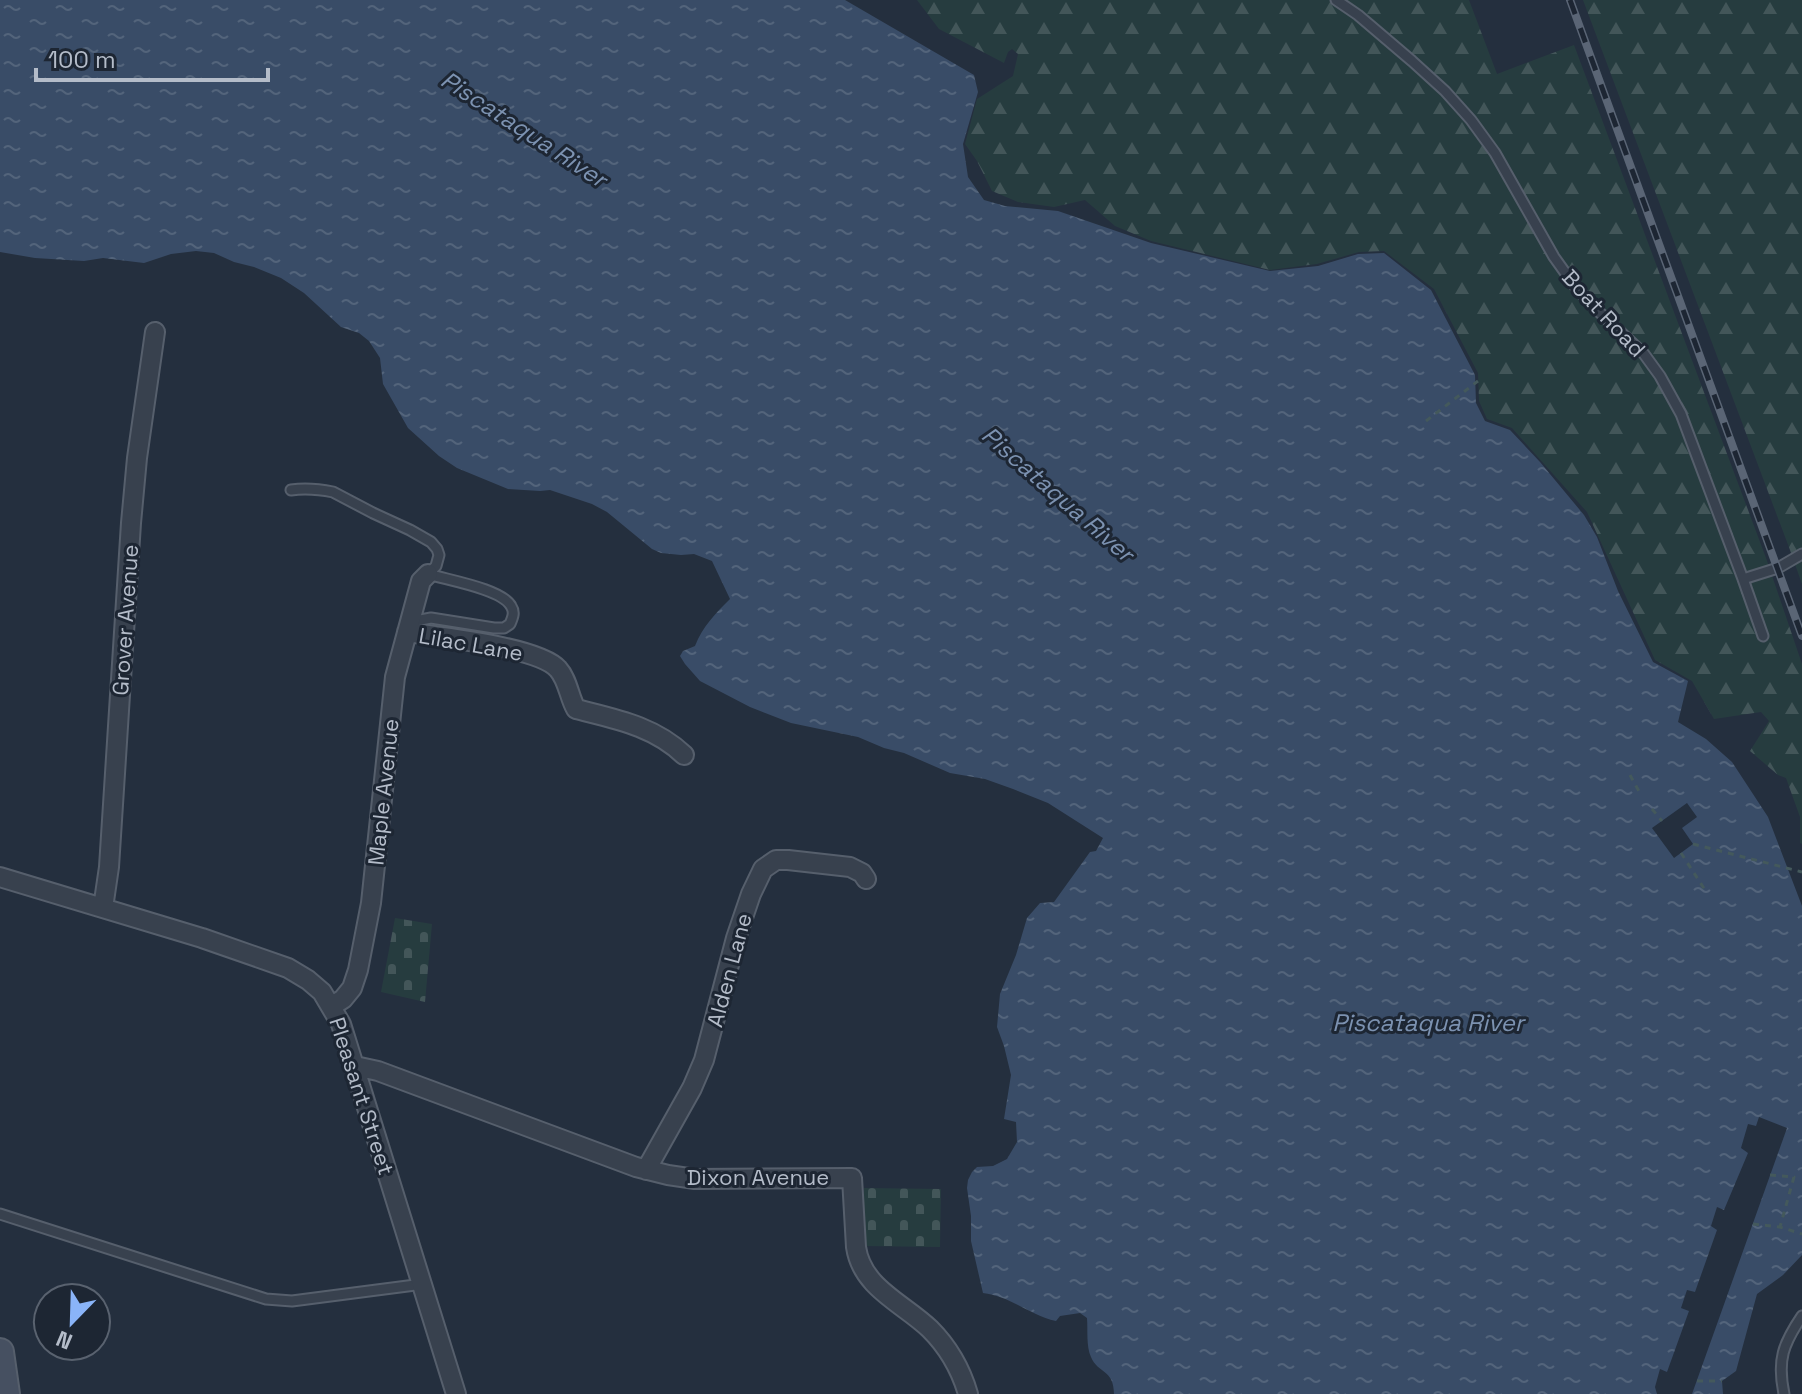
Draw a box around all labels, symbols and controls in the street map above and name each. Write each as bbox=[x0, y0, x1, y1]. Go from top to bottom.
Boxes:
scale bar bbox=[36, 32, 268, 82]
text: 100 m bbox=[48, 44, 116, 75]
water label: Piscataqua River bbox=[435, 64, 615, 196]
street label: Boat Road bbox=[1556, 263, 1652, 363]
water label: Piscataqua River bbox=[976, 419, 1143, 570]
street label: Grover Avenue bbox=[106, 544, 144, 696]
street label: Lilac Lane bbox=[417, 621, 525, 667]
street label: Maple Avenue bbox=[361, 717, 405, 867]
street label: Alden Lane bbox=[700, 910, 758, 1030]
water label: Piscataqua River bbox=[1332, 1007, 1527, 1038]
street label: Pleasant Street bbox=[323, 1013, 401, 1179]
street label: Dixon Avenue bbox=[687, 1163, 829, 1191]
north arrow bbox=[32, 1282, 112, 1362]
text: N bbox=[52, 1325, 76, 1356]

